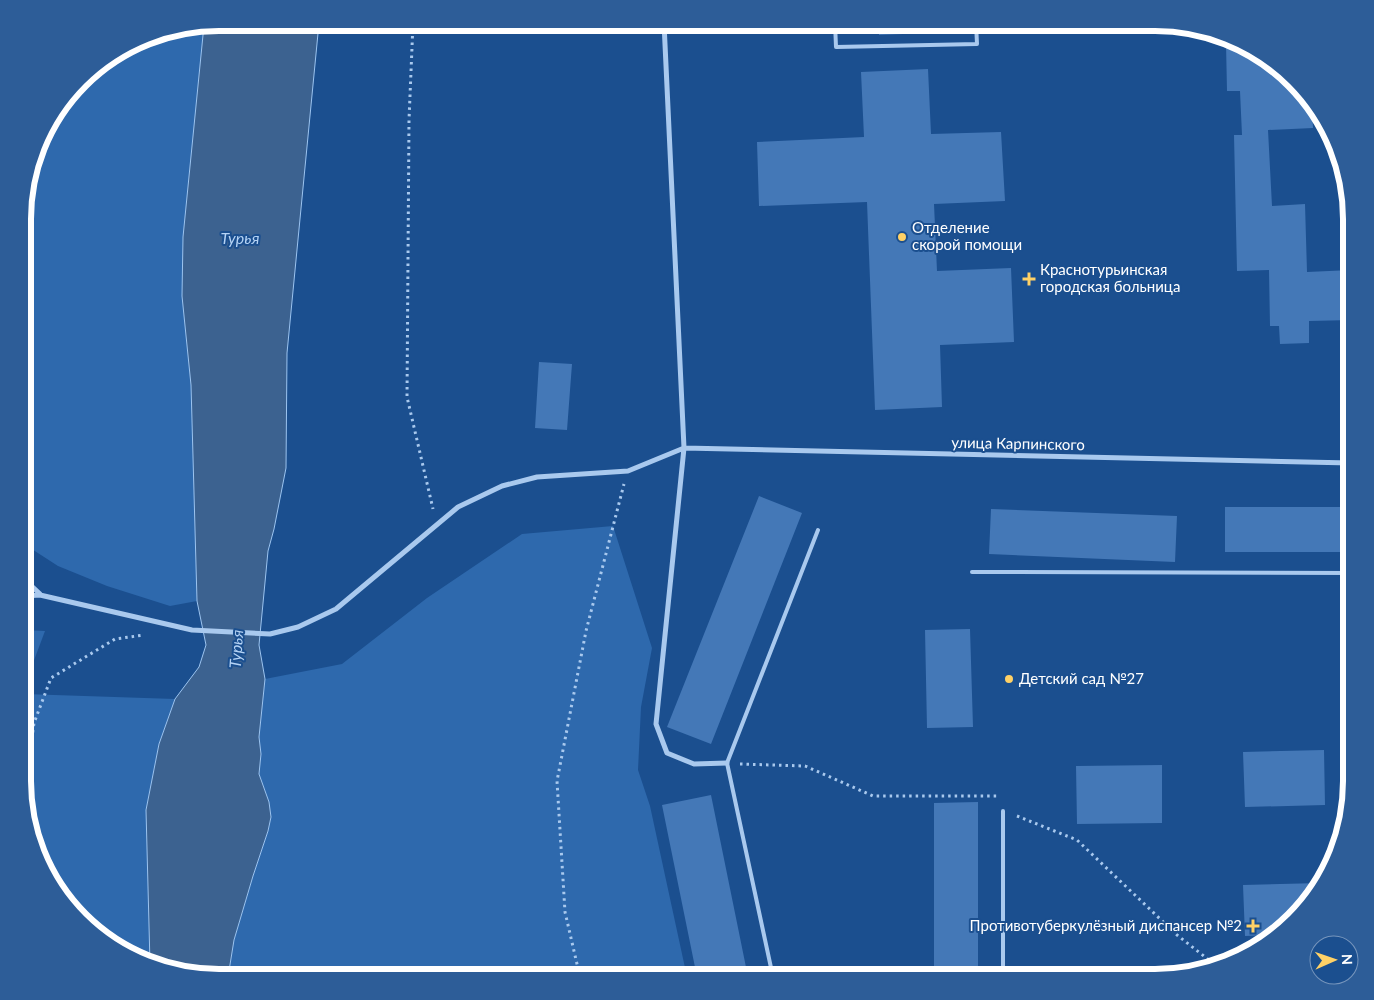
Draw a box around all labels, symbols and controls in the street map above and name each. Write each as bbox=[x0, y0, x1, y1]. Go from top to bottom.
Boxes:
place label: Отделение скорой помощи bbox=[912, 218, 1022, 253]
water label: Турья bbox=[221, 228, 259, 247]
marker: Отделение скорой помощи bbox=[896, 231, 908, 243]
place label: Краснотурьинская городская больница bbox=[1040, 260, 1180, 295]
marker: Краснотурьинская городская больница bbox=[1022, 272, 1036, 286]
street label: улица Карпинского bbox=[951, 433, 1085, 453]
water label: Турья bbox=[225, 629, 246, 669]
place label: Детский сад №27 bbox=[1019, 669, 1144, 687]
marker: Детский сад №27 bbox=[1003, 673, 1015, 685]
place label: Противотуберкулёзный диспансер №2 bbox=[970, 916, 1242, 934]
marker: Противотуберкулёзный диспансер №2 bbox=[1246, 919, 1260, 933]
north arrow bbox=[1309, 935, 1359, 985]
text: N bbox=[1339, 954, 1356, 965]

